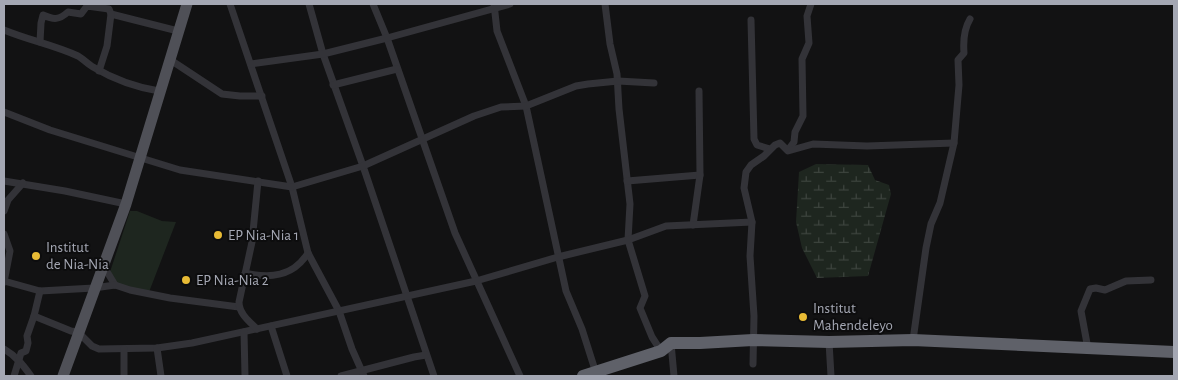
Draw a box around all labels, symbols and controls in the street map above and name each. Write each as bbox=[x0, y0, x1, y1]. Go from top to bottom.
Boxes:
place label: EP Nia-Nia 1 bbox=[228, 228, 299, 243]
marker: EP Nia-Nia 1 bbox=[212, 229, 224, 241]
place label: Institut de Nia-Nia bbox=[46, 240, 109, 272]
marker: Institut de Nia-Nia bbox=[30, 250, 42, 262]
place label: EP Nia-Nia 2 bbox=[196, 273, 269, 288]
marker: EP Nia-Nia 2 bbox=[180, 274, 192, 286]
place label: Institut Mahendeleyo bbox=[813, 301, 893, 333]
marker: Institut Mahendeleyo bbox=[797, 311, 809, 323]

